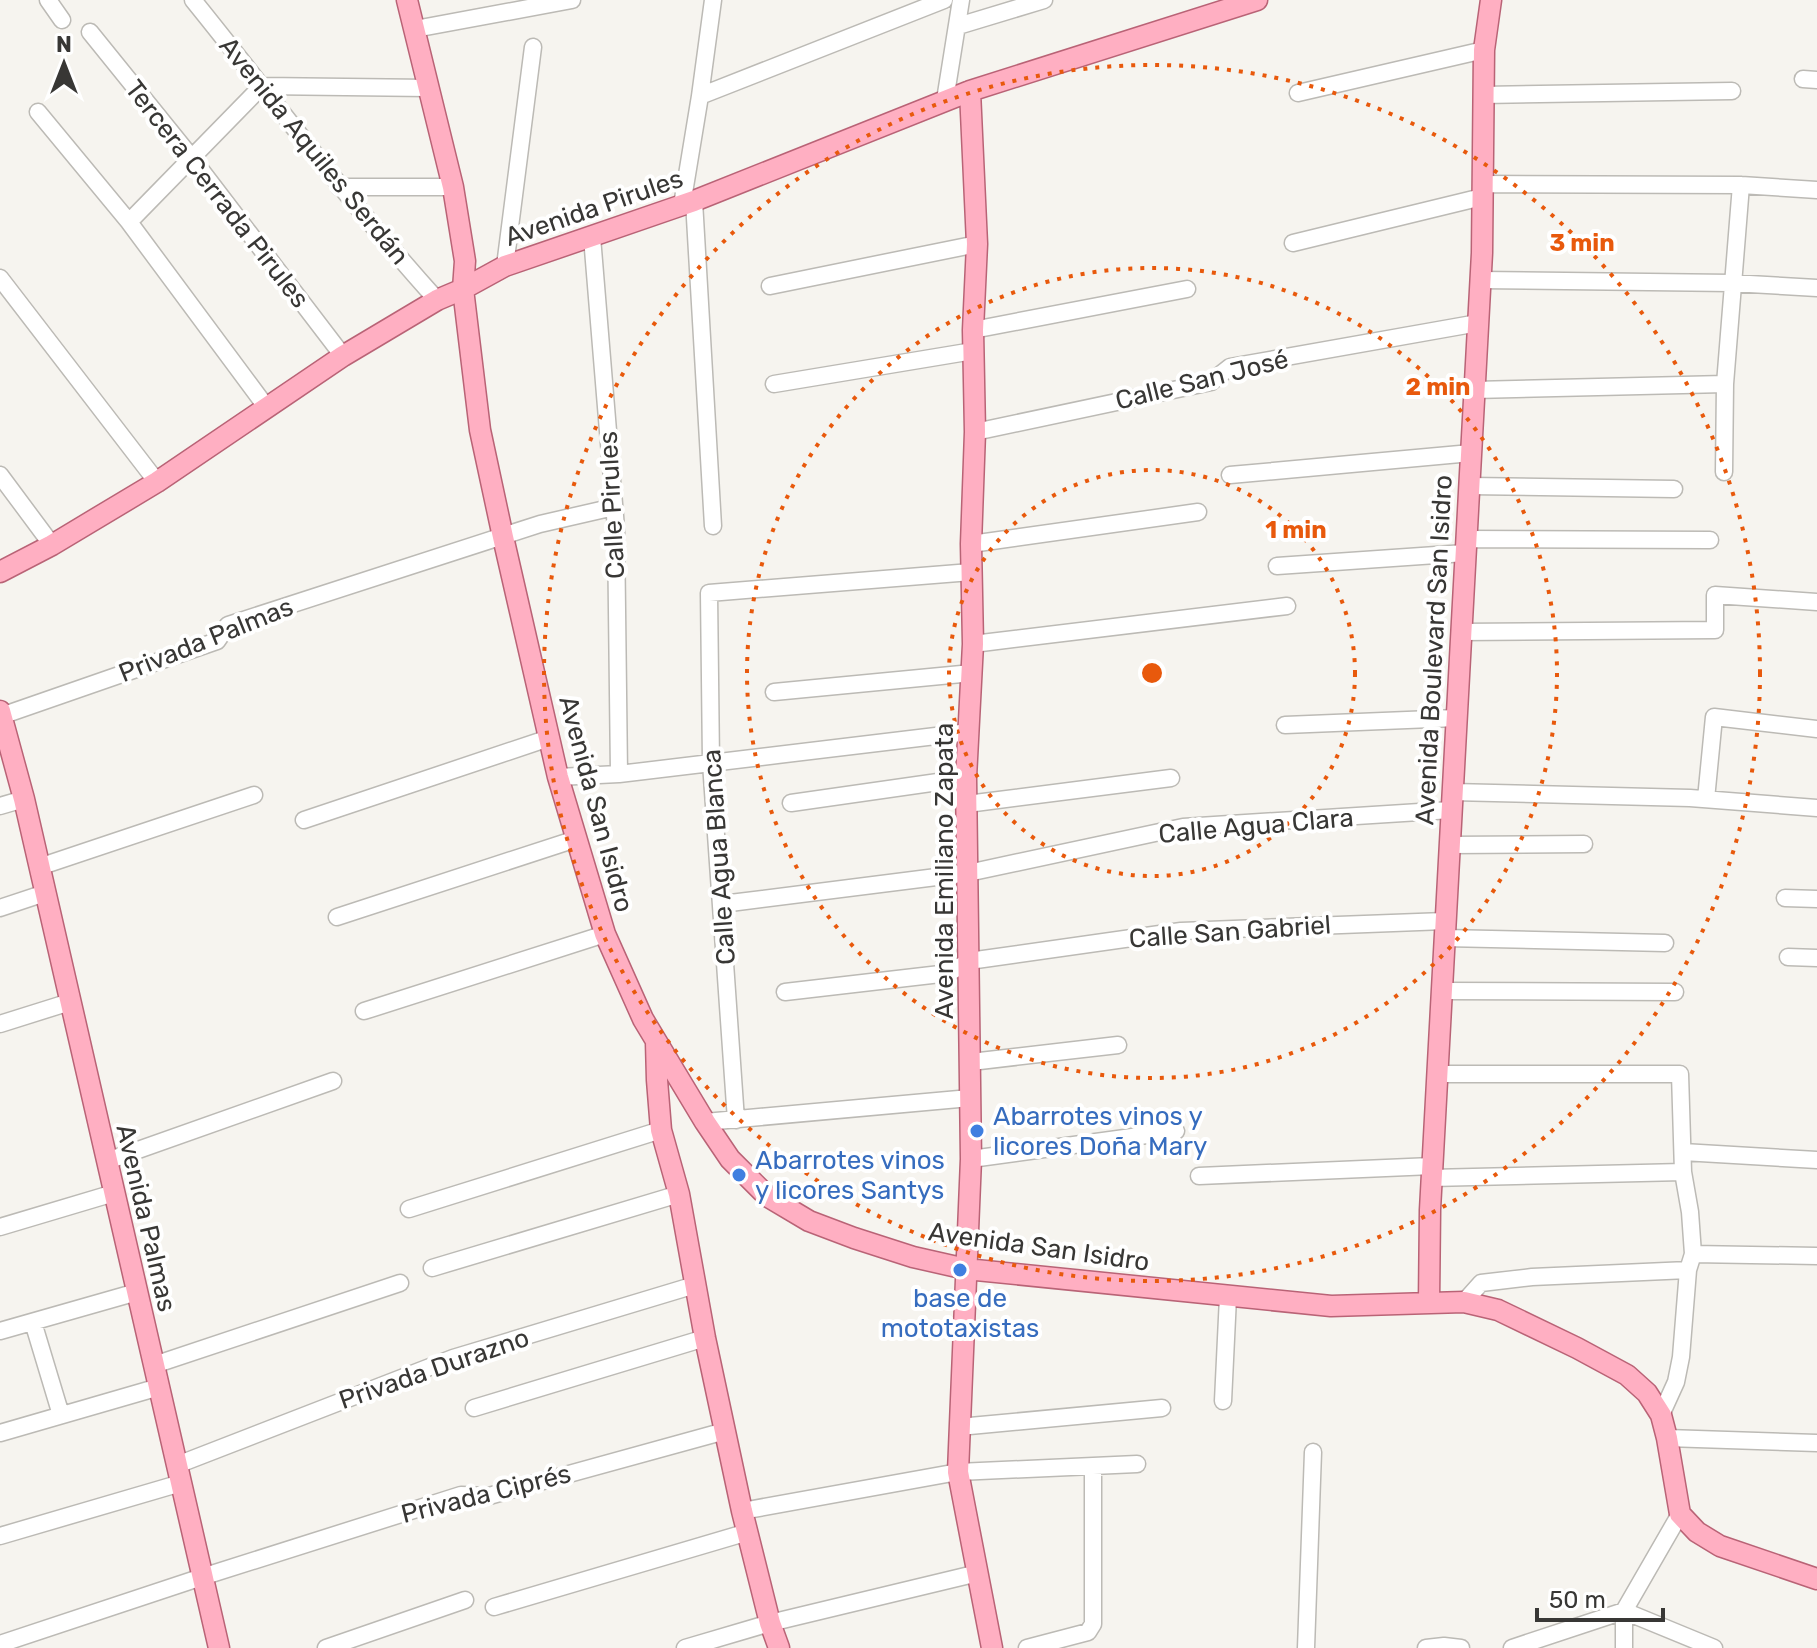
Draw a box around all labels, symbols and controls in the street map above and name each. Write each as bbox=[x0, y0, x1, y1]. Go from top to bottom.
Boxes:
north arrow bbox=[24, 24, 104, 104]
text: N bbox=[56, 31, 72, 58]
street label: Avenida Aquiles Serdán bbox=[213, 31, 415, 271]
street label: Tercera Cerrada Pirules bbox=[118, 74, 316, 314]
street label: Avenida Pirules bbox=[501, 163, 687, 253]
text: 3 min bbox=[1549, 229, 1615, 257]
street label: Calle San José bbox=[1112, 344, 1292, 416]
text: 2 min bbox=[1406, 373, 1471, 401]
street label: Calle Pirules bbox=[593, 430, 631, 580]
street label: Avenida Boulevard San Isidro bbox=[1409, 474, 1459, 826]
text: 1 min bbox=[1265, 516, 1327, 544]
street label: Privada Palmas bbox=[114, 591, 298, 689]
centre of rings bbox=[1138, 659, 1166, 687]
street label: Avenida San Isidro bbox=[552, 692, 640, 916]
street label: Avenida Emiliano Zapata bbox=[929, 723, 960, 1019]
street label: Calle Agua Blanca bbox=[696, 748, 742, 966]
street label: Calle Agua Clara bbox=[1157, 802, 1355, 850]
street label: Calle San Gabriel bbox=[1128, 909, 1332, 955]
place label: Abarrotes vinos y licores Doña Mary bbox=[993, 1101, 1207, 1162]
street label: Avenida Palmas bbox=[109, 1121, 183, 1315]
marker: Abarrotes vinos y licores Doña Mary bbox=[968, 1122, 986, 1140]
place label: Abarrotes vinos y licores Santys bbox=[755, 1145, 945, 1206]
marker: Abarrotes vinos y licores Santys bbox=[730, 1166, 748, 1184]
street label: Avenida San Isidro bbox=[927, 1216, 1151, 1278]
marker: base de mototaxistas bbox=[951, 1261, 969, 1279]
place label: base de mototaxistas bbox=[881, 1283, 1039, 1344]
street label: Privada Durazno bbox=[335, 1322, 533, 1416]
street label: Privada Ciprés bbox=[398, 1458, 574, 1530]
scale bar bbox=[1537, 1572, 1663, 1622]
text: 50 m bbox=[1549, 1586, 1606, 1614]

